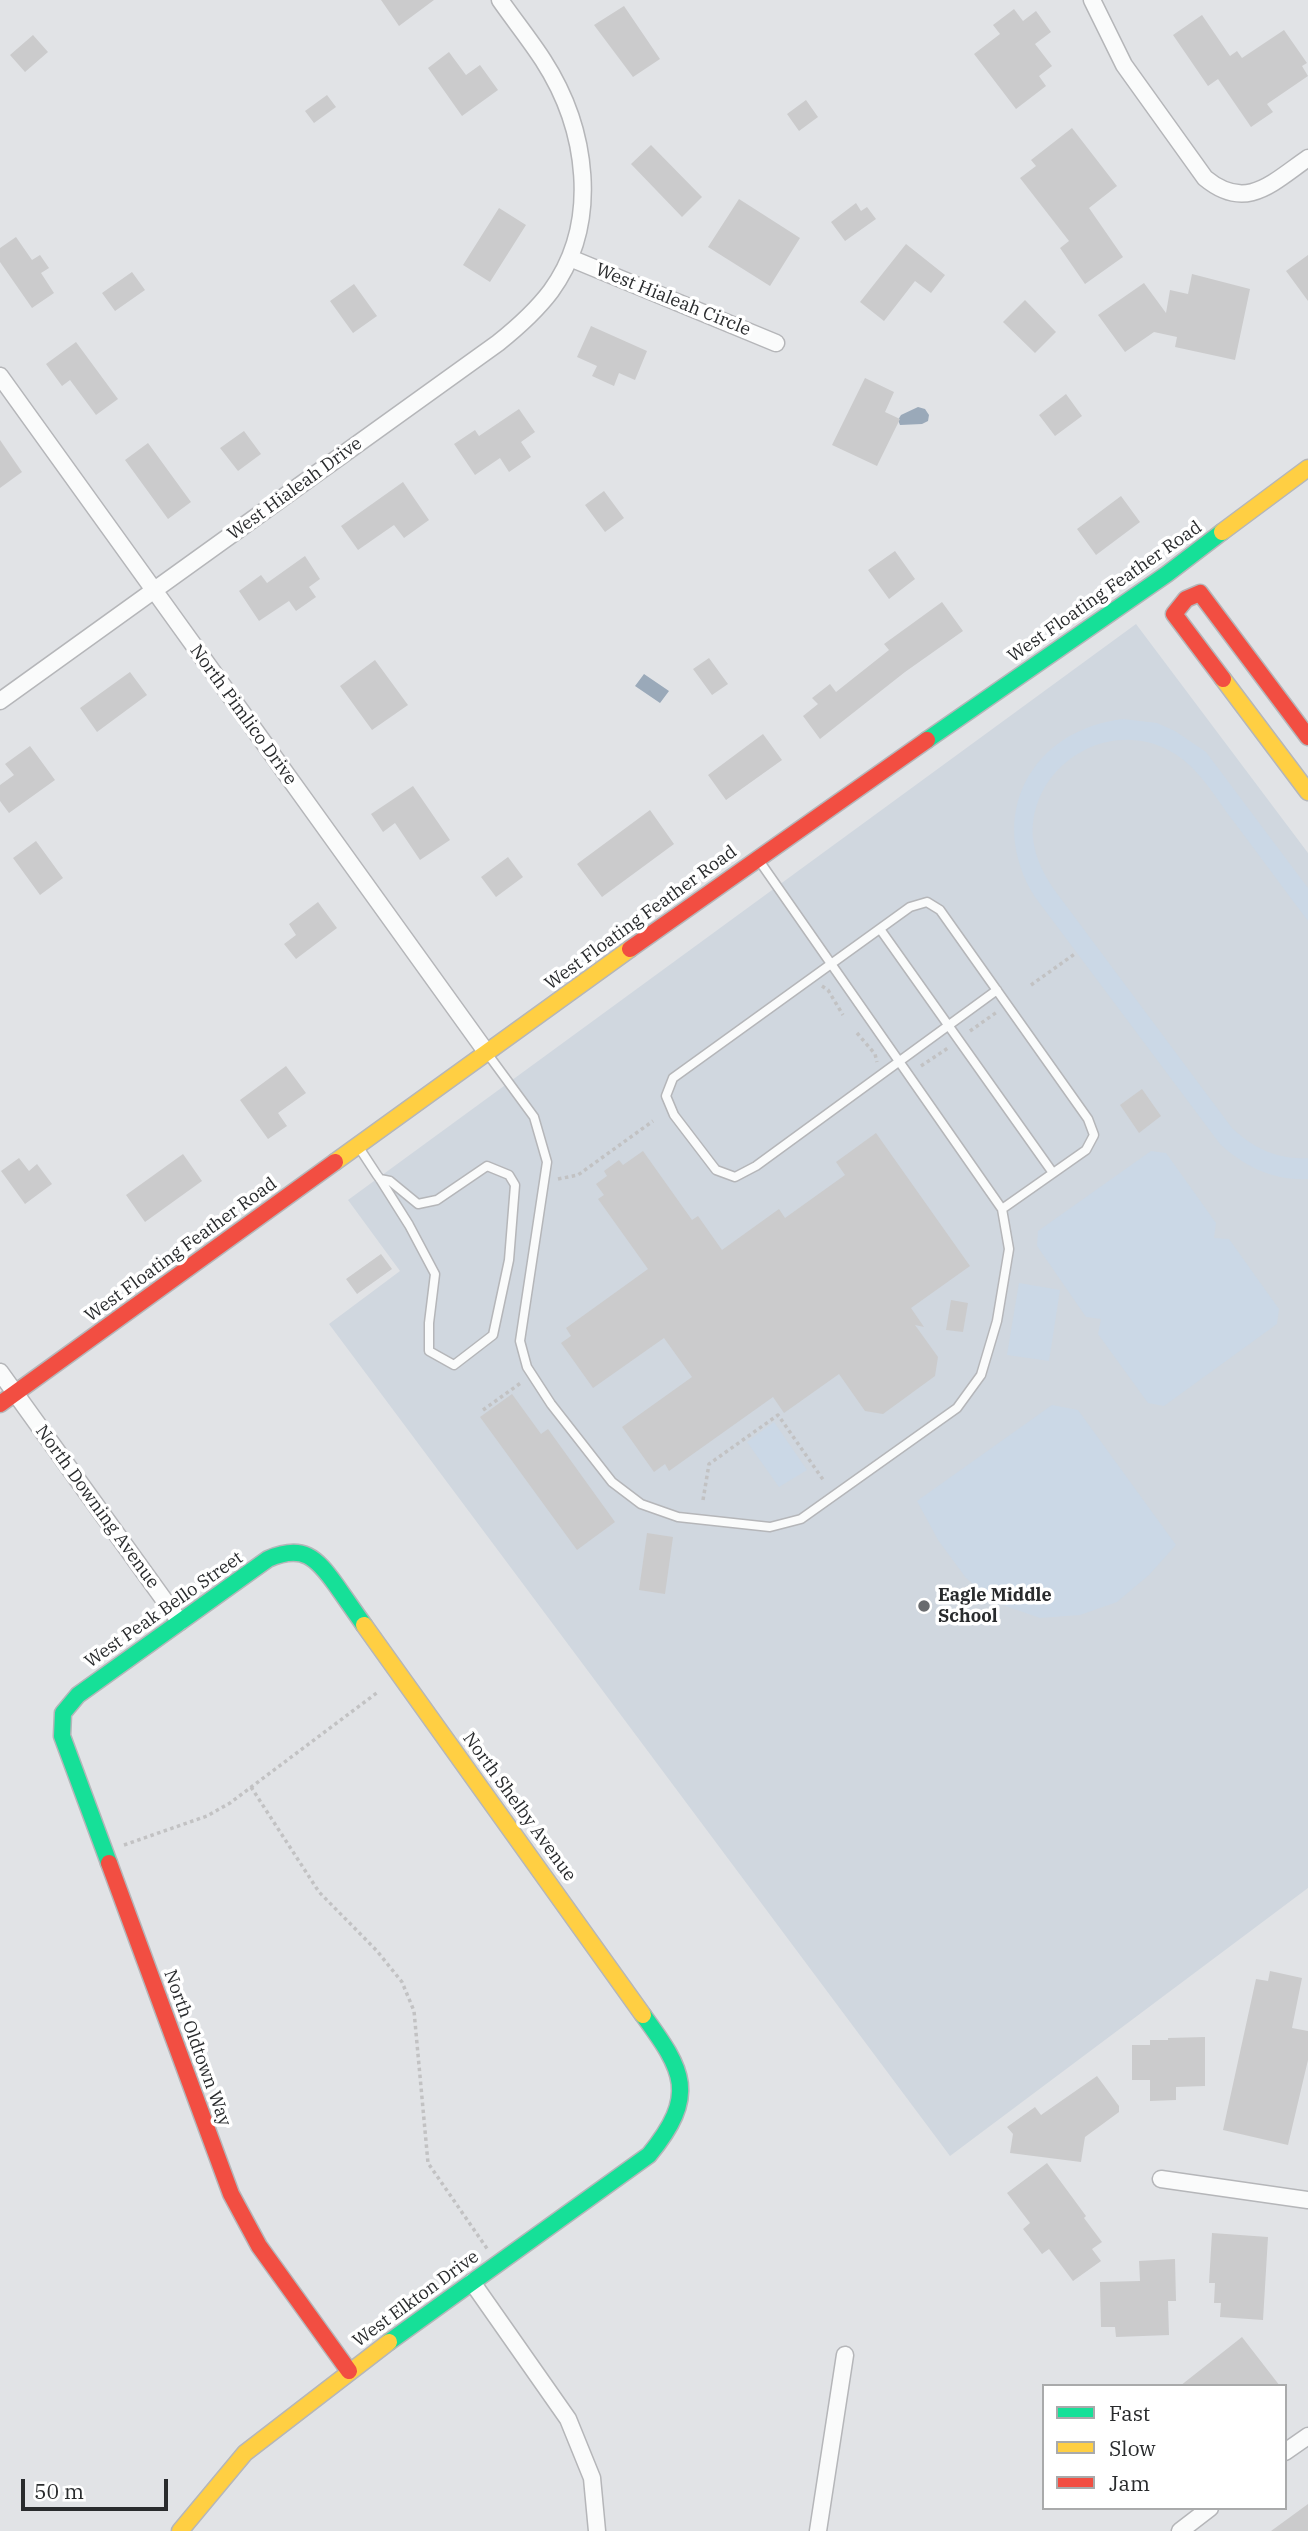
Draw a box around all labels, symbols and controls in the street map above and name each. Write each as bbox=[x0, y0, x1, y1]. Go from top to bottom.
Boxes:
street label: West Hialeah Circle bbox=[592, 259, 754, 341]
street label: West Hialeah Drive bbox=[224, 433, 366, 545]
street label: West Floating Feather Road bbox=[1004, 517, 1206, 667]
street label: North Pimlico Drive bbox=[185, 641, 301, 789]
street label: West Floating Feather Road bbox=[541, 841, 741, 995]
street label: West Floating Feather Road bbox=[81, 1173, 281, 1327]
street label: North Downing Avenue bbox=[30, 1421, 164, 1593]
street label: West Peak Bello Street bbox=[81, 1547, 247, 1673]
place label: Eagle Middle School bbox=[938, 1585, 1052, 1628]
marker: Eagle Middle School bbox=[916, 1598, 932, 1614]
street label: North Shelby Avenue bbox=[458, 1728, 580, 1886]
street label: North Oldtown Way bbox=[159, 1967, 235, 2129]
street label: West Elkton Drive bbox=[349, 2246, 483, 2352]
legend bbox=[1042, 2384, 1287, 2510]
text: Fast bbox=[1109, 2399, 1150, 2427]
text: Slow bbox=[1109, 2434, 1156, 2462]
scale bar bbox=[24, 2464, 172, 2508]
text: Jam bbox=[1109, 2469, 1150, 2497]
text: 50 m bbox=[34, 2477, 84, 2505]

